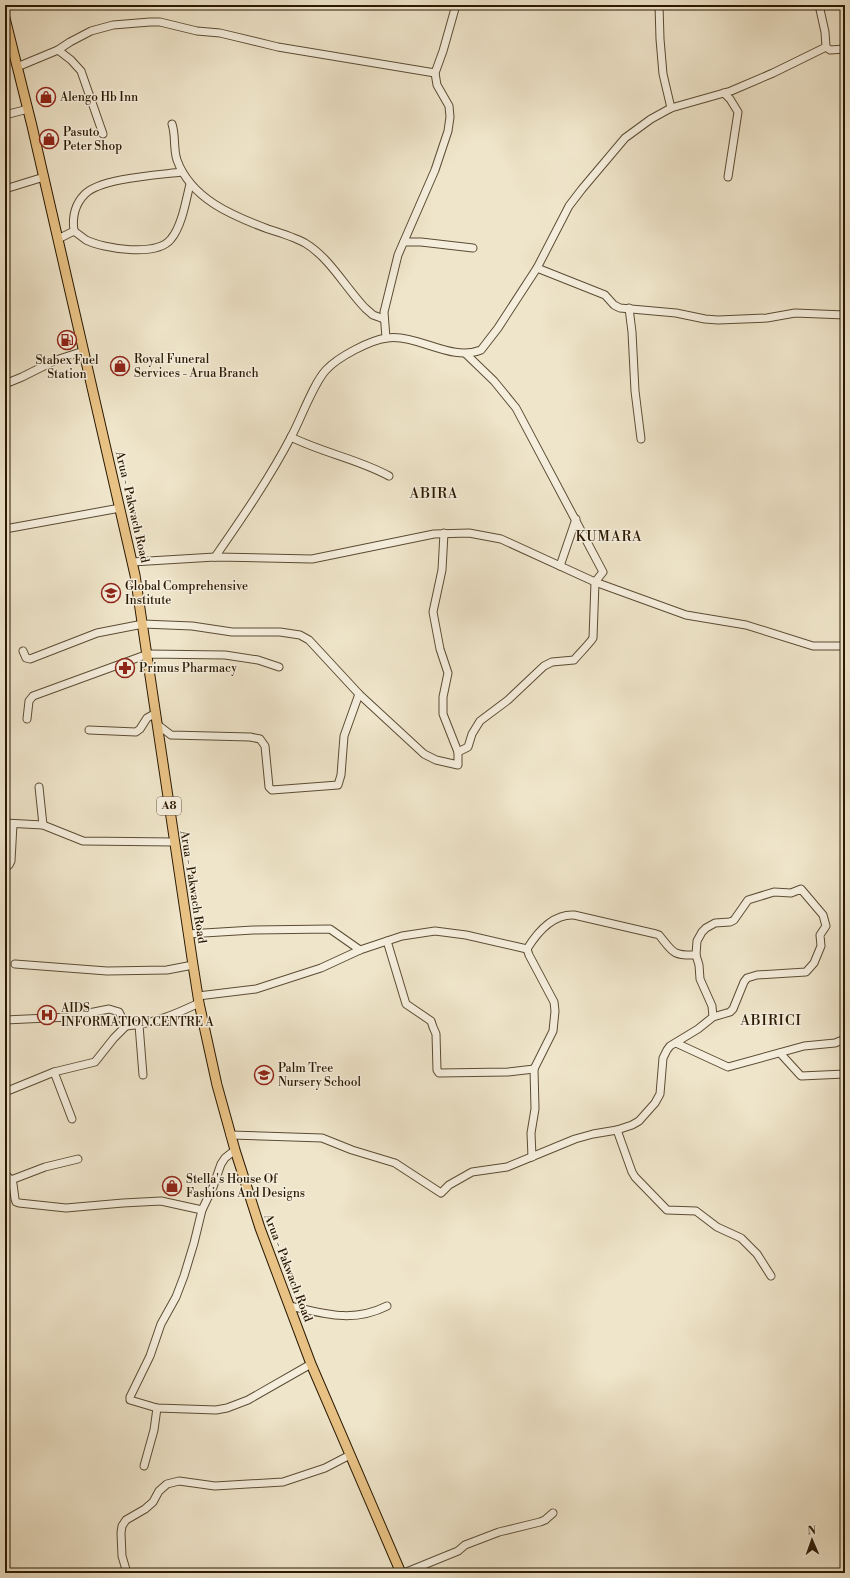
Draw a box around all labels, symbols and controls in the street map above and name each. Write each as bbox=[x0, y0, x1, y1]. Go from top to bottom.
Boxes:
shop icon: Alengo Hb Inn bbox=[35, 86, 57, 108]
place label: Alengo Hb Inn bbox=[59, 90, 138, 105]
place label: Pasuto Peter Shop bbox=[63, 125, 122, 154]
shop icon: Pasuto Peter Shop bbox=[38, 128, 60, 150]
fuel station icon: Stabex Fuel Station bbox=[56, 329, 78, 351]
place label: Royal Funeral Services - Arua Branch bbox=[134, 352, 259, 381]
place label: Stabex Fuel Station bbox=[35, 353, 99, 382]
shop icon: Royal Funeral Services - Arua Branch bbox=[109, 355, 131, 377]
street label: Arua - Pakwach Road bbox=[112, 449, 152, 564]
district label: ABIRA bbox=[409, 485, 458, 503]
district label: KUMARA bbox=[575, 528, 643, 546]
place label: Global Comprehensive Institute bbox=[125, 579, 248, 608]
school or university icon: Global Comprehensive Institute bbox=[100, 582, 122, 604]
pharmacy icon: Primus Pharmacy bbox=[114, 657, 136, 679]
place label: Primus Pharmacy bbox=[139, 661, 237, 676]
road number: A8 bbox=[157, 797, 181, 815]
street label: Arua - Pakwach Road bbox=[177, 828, 209, 945]
place label: AIDS INFORMATION.CENTRE A bbox=[60, 1001, 214, 1030]
hospital icon: AIDS INFORMATION.CENTRE A bbox=[36, 1004, 58, 1026]
district label: ABIRICI bbox=[739, 1012, 802, 1030]
place label: Palm Tree Nursery School bbox=[278, 1061, 362, 1090]
school or university icon: Palm Tree Nursery School bbox=[253, 1064, 275, 1086]
place label: Stella's House Of Fashions And Designs bbox=[186, 1172, 305, 1201]
shop icon: Stella's House Of Fashions And Designs bbox=[161, 1175, 183, 1197]
street label: Arua - Pakwach Road bbox=[260, 1211, 316, 1324]
north arrow bbox=[792, 1520, 832, 1560]
text: N bbox=[807, 1524, 817, 1538]

